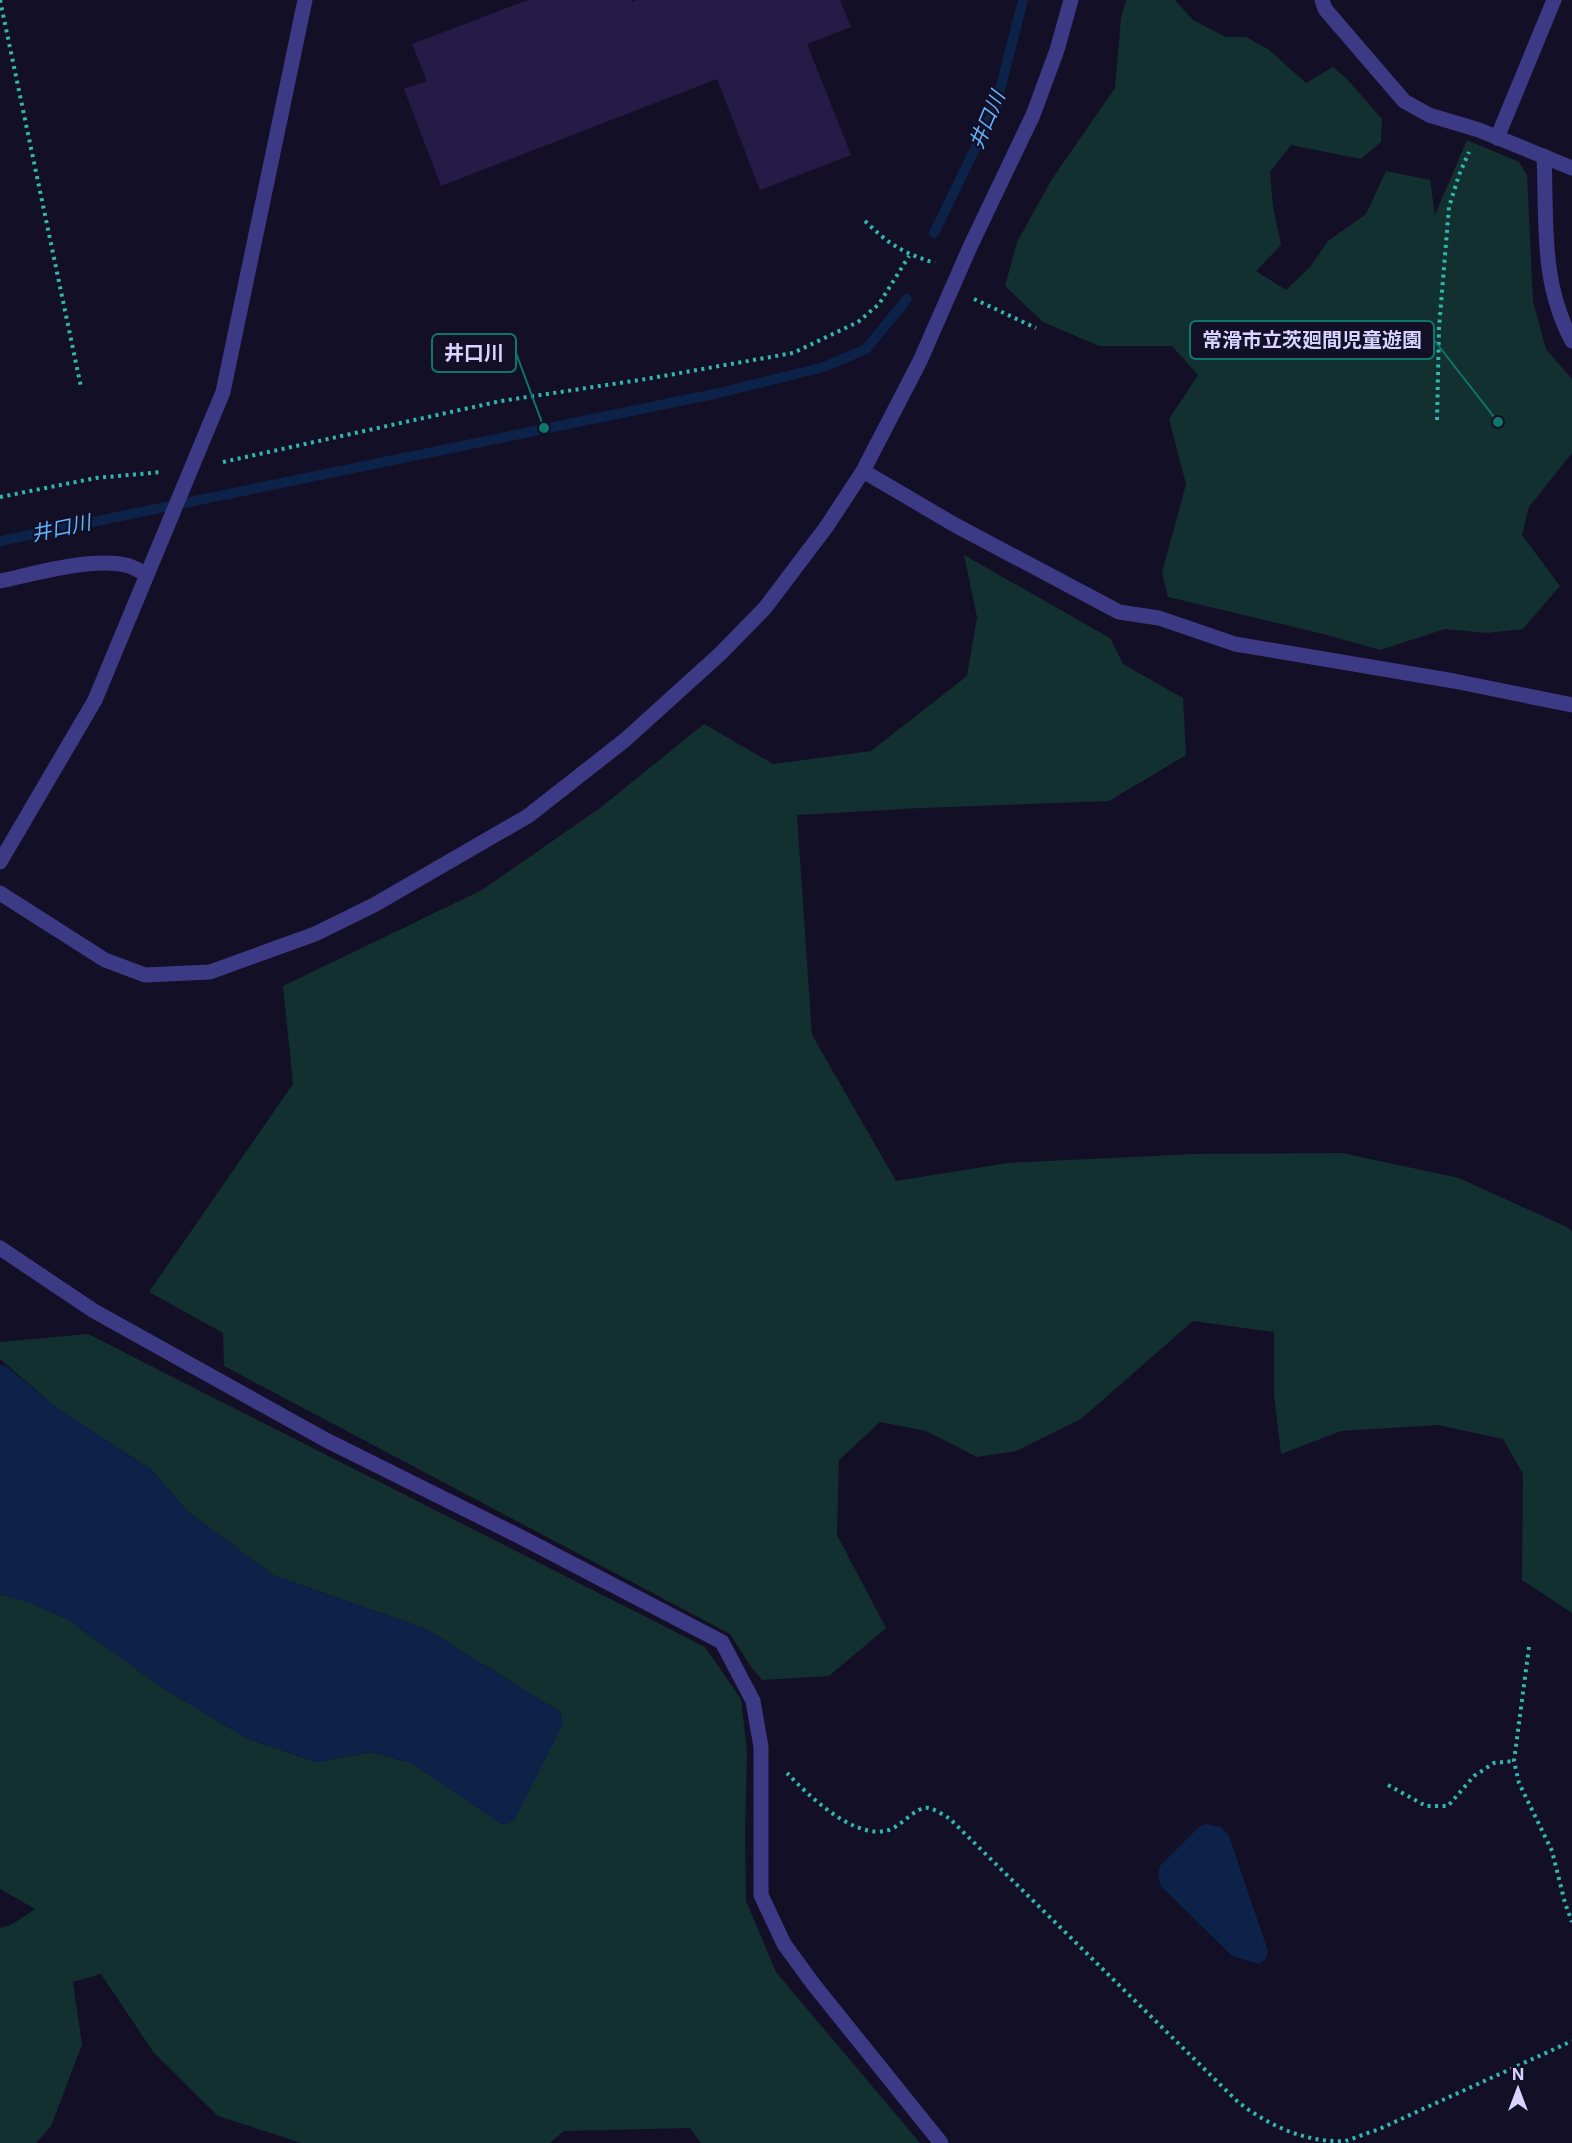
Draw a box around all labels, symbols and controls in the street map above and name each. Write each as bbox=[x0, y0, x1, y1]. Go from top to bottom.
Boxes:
water label: 井口川 bbox=[964, 86, 1011, 152]
callout: 常滑市立茨廻間児童遊園 bbox=[1190, 321, 1434, 359]
text: 常滑市立茨廻間児童遊園 bbox=[1202, 328, 1422, 352]
callout: 井口川 bbox=[432, 334, 516, 372]
text: 井口川 bbox=[444, 341, 504, 365]
water label: 井口川 bbox=[29, 510, 95, 546]
north arrow bbox=[1488, 2059, 1548, 2119]
text: N bbox=[1512, 2064, 1524, 2084]

